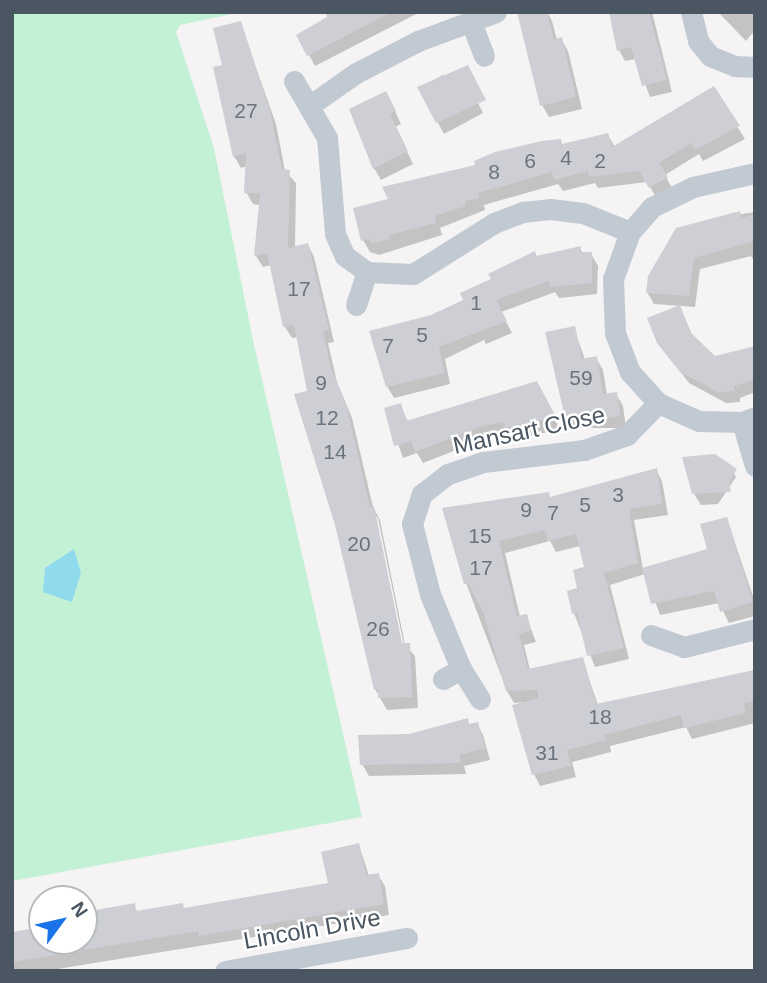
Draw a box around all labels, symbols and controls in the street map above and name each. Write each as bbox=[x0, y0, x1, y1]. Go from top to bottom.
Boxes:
house number: 27 bbox=[234, 98, 258, 124]
house number: 4 bbox=[560, 145, 572, 171]
house number: 6 bbox=[524, 148, 536, 174]
house number: 2 bbox=[594, 148, 606, 174]
house number: 8 bbox=[488, 159, 500, 185]
house number: 17 bbox=[287, 276, 311, 302]
house number: 1 bbox=[470, 290, 482, 316]
house number: 5 bbox=[416, 322, 428, 348]
house number: 7 bbox=[382, 333, 394, 359]
house number: 59 bbox=[569, 365, 593, 391]
house number: 9 bbox=[315, 370, 327, 396]
street label: Mansart Close bbox=[450, 400, 608, 460]
house number: 12 bbox=[315, 405, 339, 431]
house number: 14 bbox=[323, 439, 347, 465]
house number: 3 bbox=[612, 482, 624, 508]
house number: 5 bbox=[579, 492, 591, 518]
house number: 9 bbox=[520, 497, 532, 523]
house number: 7 bbox=[547, 500, 559, 526]
house number: 15 bbox=[468, 523, 492, 549]
house number: 20 bbox=[347, 531, 371, 557]
house number: 17 bbox=[469, 555, 493, 581]
house number: 26 bbox=[366, 616, 390, 642]
house number: 18 bbox=[588, 704, 612, 730]
house number: 31 bbox=[535, 740, 559, 766]
north arrow bbox=[28, 885, 98, 955]
text: N bbox=[67, 898, 92, 921]
street label: Lincoln Drive bbox=[241, 903, 383, 955]

